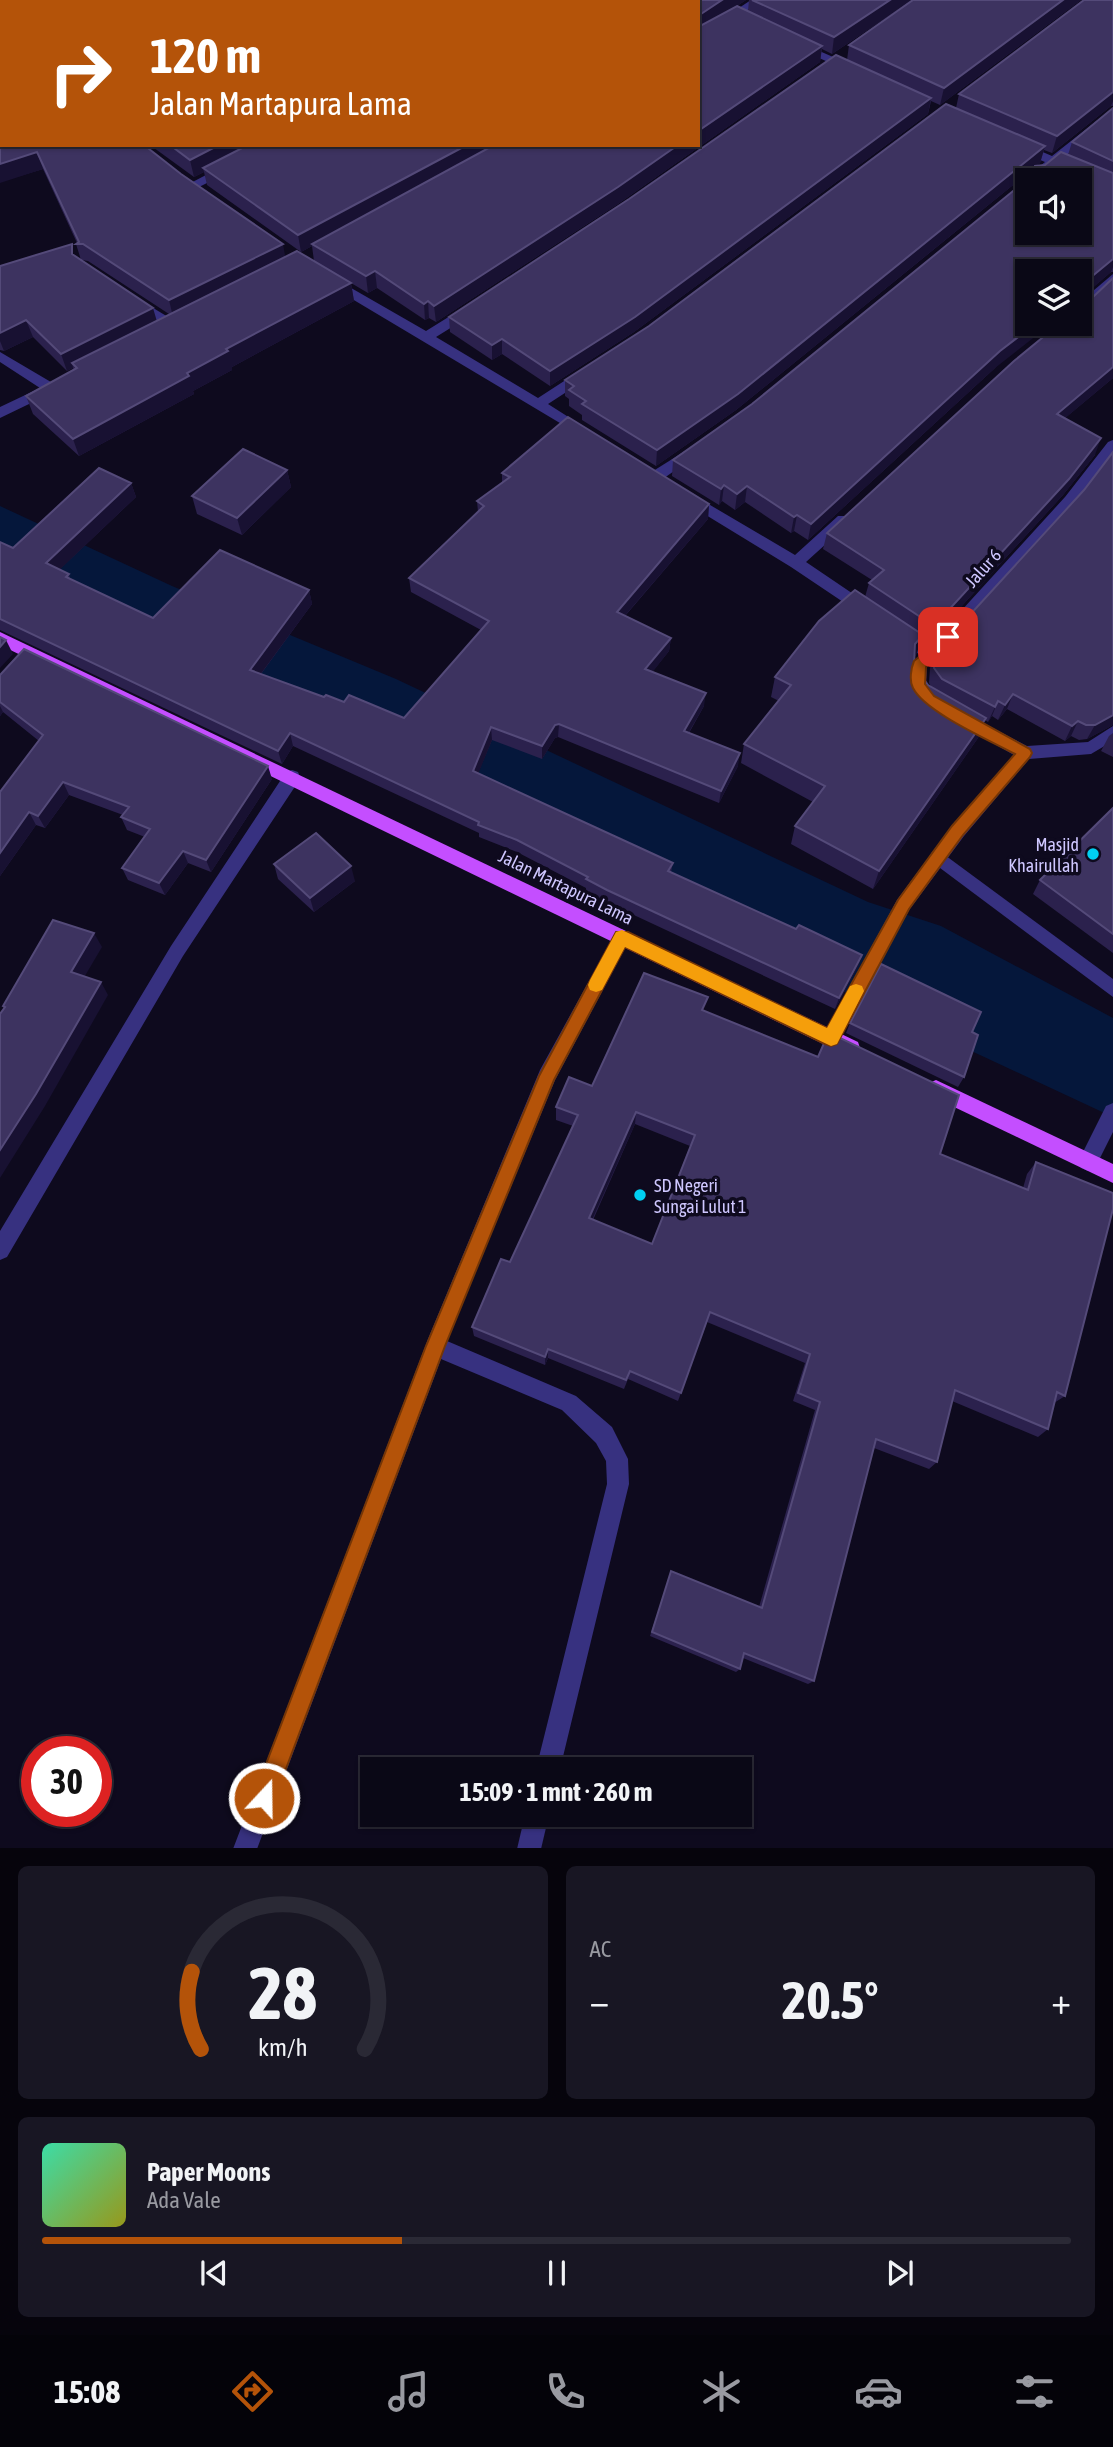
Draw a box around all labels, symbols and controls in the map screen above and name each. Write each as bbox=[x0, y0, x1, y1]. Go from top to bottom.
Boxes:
text: 120 m bbox=[150, 27, 261, 83]
icon: right bbox=[35, 28, 126, 119]
text: Jalan Martapura Lama bbox=[150, 85, 412, 122]
map controls bbox=[1015, 168, 1092, 336]
button: sound bbox=[1015, 168, 1092, 245]
button: layers bbox=[1015, 259, 1092, 336]
street label: Jalur 6 bbox=[961, 545, 1005, 591]
pin bbox=[918, 607, 978, 667]
icon: arrive bbox=[929, 618, 967, 656]
place label: Masjid Khairullah bbox=[1008, 834, 1079, 876]
street label: Jalan Martapura Lama bbox=[495, 845, 637, 929]
marker: Masjid Khairullah bbox=[1085, 846, 1101, 862]
place label: SD Negeri Sungai Lulut 1 bbox=[654, 1175, 747, 1217]
marker: SD Negeri Sungai Lulut 1 bbox=[632, 1187, 648, 1203]
speed limit sign: 30 bbox=[21, 1736, 112, 1827]
position arrow bbox=[227, 1761, 301, 1835]
text: 15:09 · 1 mnt · 260 m bbox=[460, 1777, 652, 1807]
text: AC bbox=[590, 1936, 611, 1962]
text: 28 bbox=[249, 1951, 317, 2034]
text: 20.5° bbox=[782, 1970, 879, 2030]
text: − bbox=[590, 1979, 609, 2022]
text: + bbox=[1051, 1979, 1071, 2022]
text: km/h bbox=[258, 2032, 308, 2060]
text: Paper Moons bbox=[147, 2157, 270, 2187]
text: Ada Vale bbox=[147, 2187, 221, 2213]
icon: previous bbox=[195, 2254, 233, 2292]
icon: pause bbox=[538, 2254, 576, 2292]
icon: next bbox=[881, 2254, 919, 2292]
icon: directions bbox=[228, 2367, 277, 2416]
icon: music bbox=[384, 2367, 433, 2416]
icon: phone bbox=[541, 2367, 590, 2416]
icon: climate bbox=[697, 2367, 746, 2416]
icon: car bbox=[854, 2367, 903, 2416]
icon: filters bbox=[1010, 2367, 1059, 2416]
text: 15:08 bbox=[54, 2373, 120, 2410]

